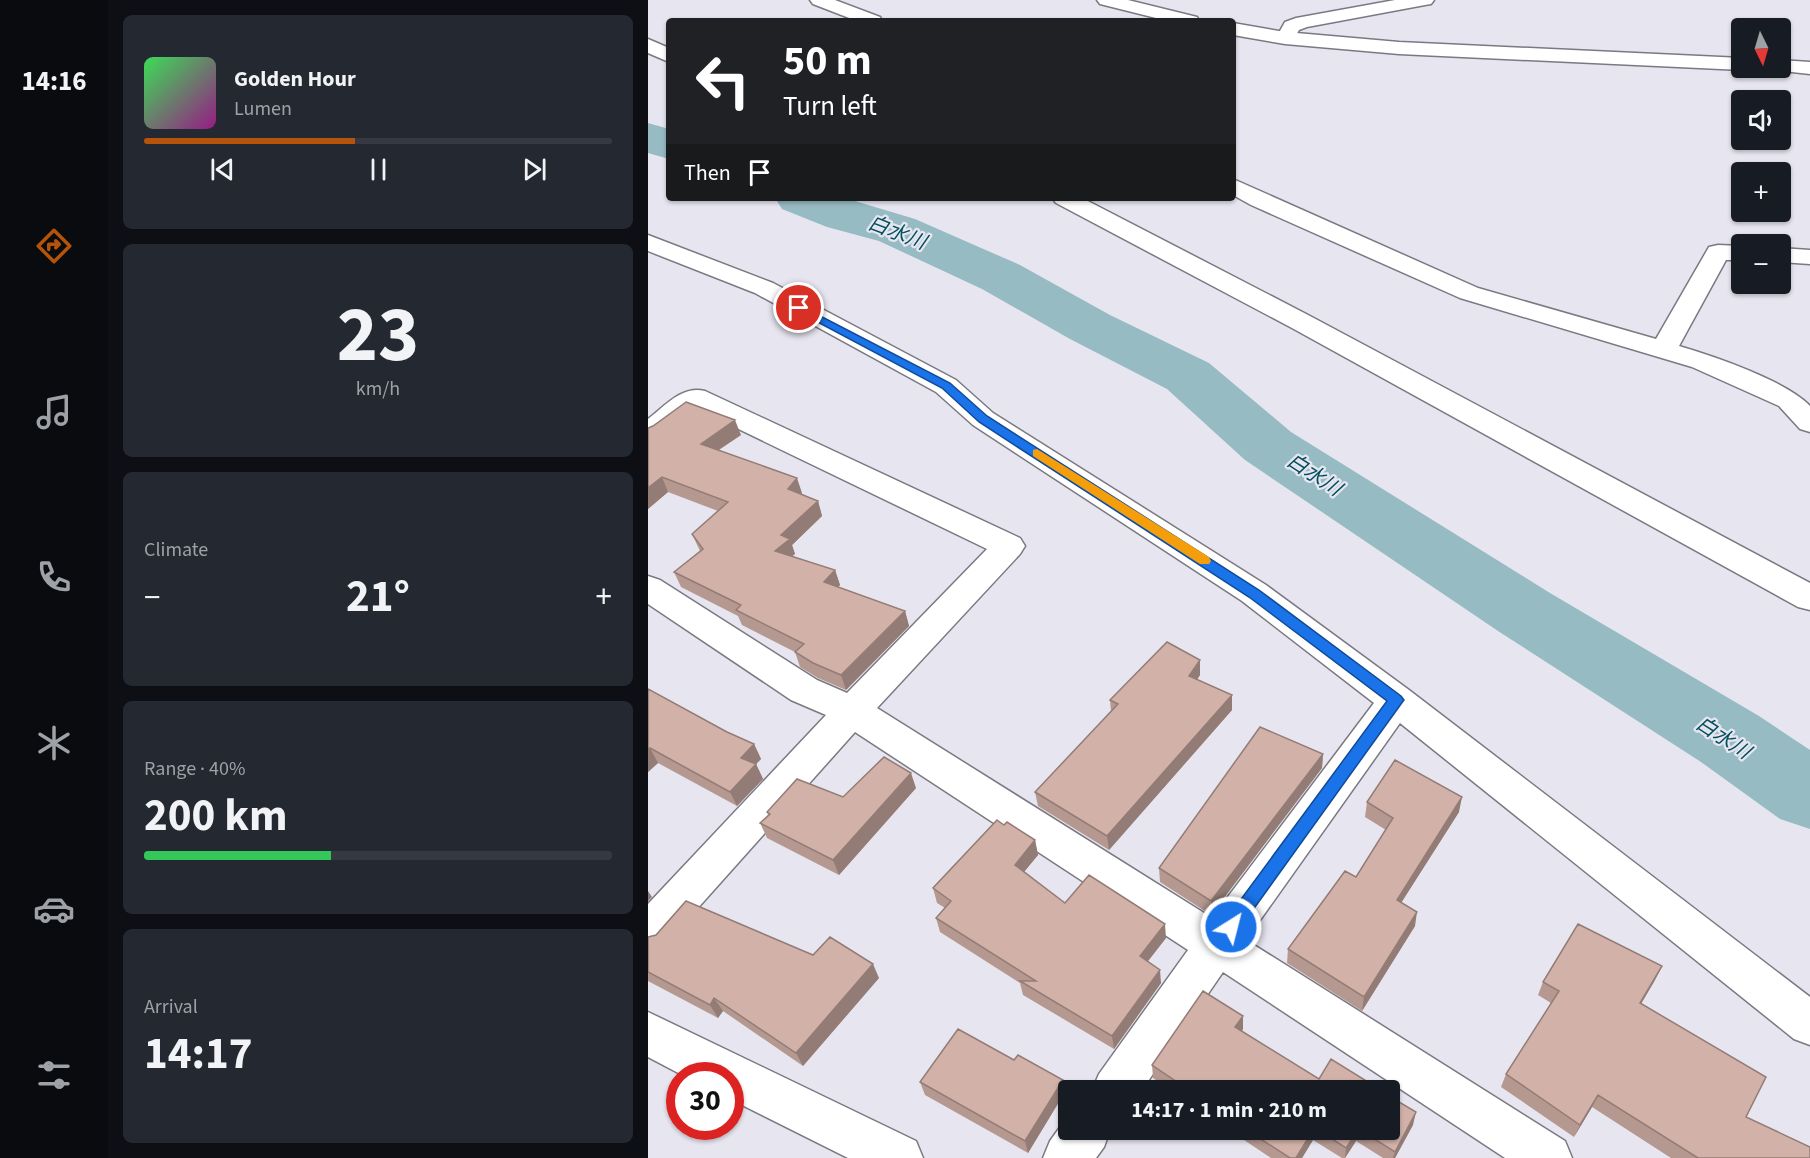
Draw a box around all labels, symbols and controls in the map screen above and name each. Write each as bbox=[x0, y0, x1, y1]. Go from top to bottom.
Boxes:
north arrow bbox=[1731, 18, 1791, 78]
map controls bbox=[1731, 18, 1791, 294]
text: 50 m bbox=[783, 31, 872, 91]
icon: left bbox=[684, 42, 762, 120]
text: 14:16 bbox=[21, 62, 87, 101]
text: Golden Hour bbox=[234, 63, 356, 95]
text: Turn left bbox=[783, 87, 877, 126]
button: sound bbox=[1731, 90, 1791, 150]
text: Lumen bbox=[234, 95, 292, 123]
icon: previous bbox=[206, 153, 239, 186]
icon: pause bbox=[362, 153, 395, 186]
icon: next bbox=[518, 153, 551, 186]
icon: arrive bbox=[743, 156, 776, 189]
text: Then bbox=[684, 157, 731, 189]
button: + bbox=[1731, 162, 1791, 222]
water label: 白水川 bbox=[864, 209, 932, 258]
icon: directions bbox=[33, 225, 75, 267]
button: − bbox=[1731, 234, 1791, 294]
text: 23 bbox=[337, 280, 419, 391]
pin bbox=[773, 282, 824, 333]
icon: arrive bbox=[782, 291, 815, 324]
text: km/h bbox=[356, 375, 400, 403]
icon: music bbox=[33, 391, 75, 433]
water label: 白水川 bbox=[1281, 447, 1348, 504]
text: Climate bbox=[144, 536, 208, 564]
icon: phone bbox=[33, 556, 75, 598]
text: 21° bbox=[346, 565, 410, 629]
text: − bbox=[144, 574, 160, 621]
text: + bbox=[596, 574, 612, 621]
water label: 白水川 bbox=[1690, 710, 1757, 767]
icon: climate bbox=[33, 722, 75, 764]
text: Range · 40% bbox=[144, 755, 245, 783]
text: 200 km bbox=[144, 784, 288, 848]
icon: car bbox=[33, 888, 75, 930]
position arrow bbox=[1199, 895, 1263, 959]
text: Arrival bbox=[144, 993, 198, 1021]
text: 14:17 bbox=[144, 1022, 253, 1086]
icon: filters bbox=[33, 1054, 75, 1096]
speed limit sign: 30 bbox=[666, 1062, 744, 1140]
text: 14:17 · 1 min · 210 m bbox=[1131, 1094, 1327, 1126]

